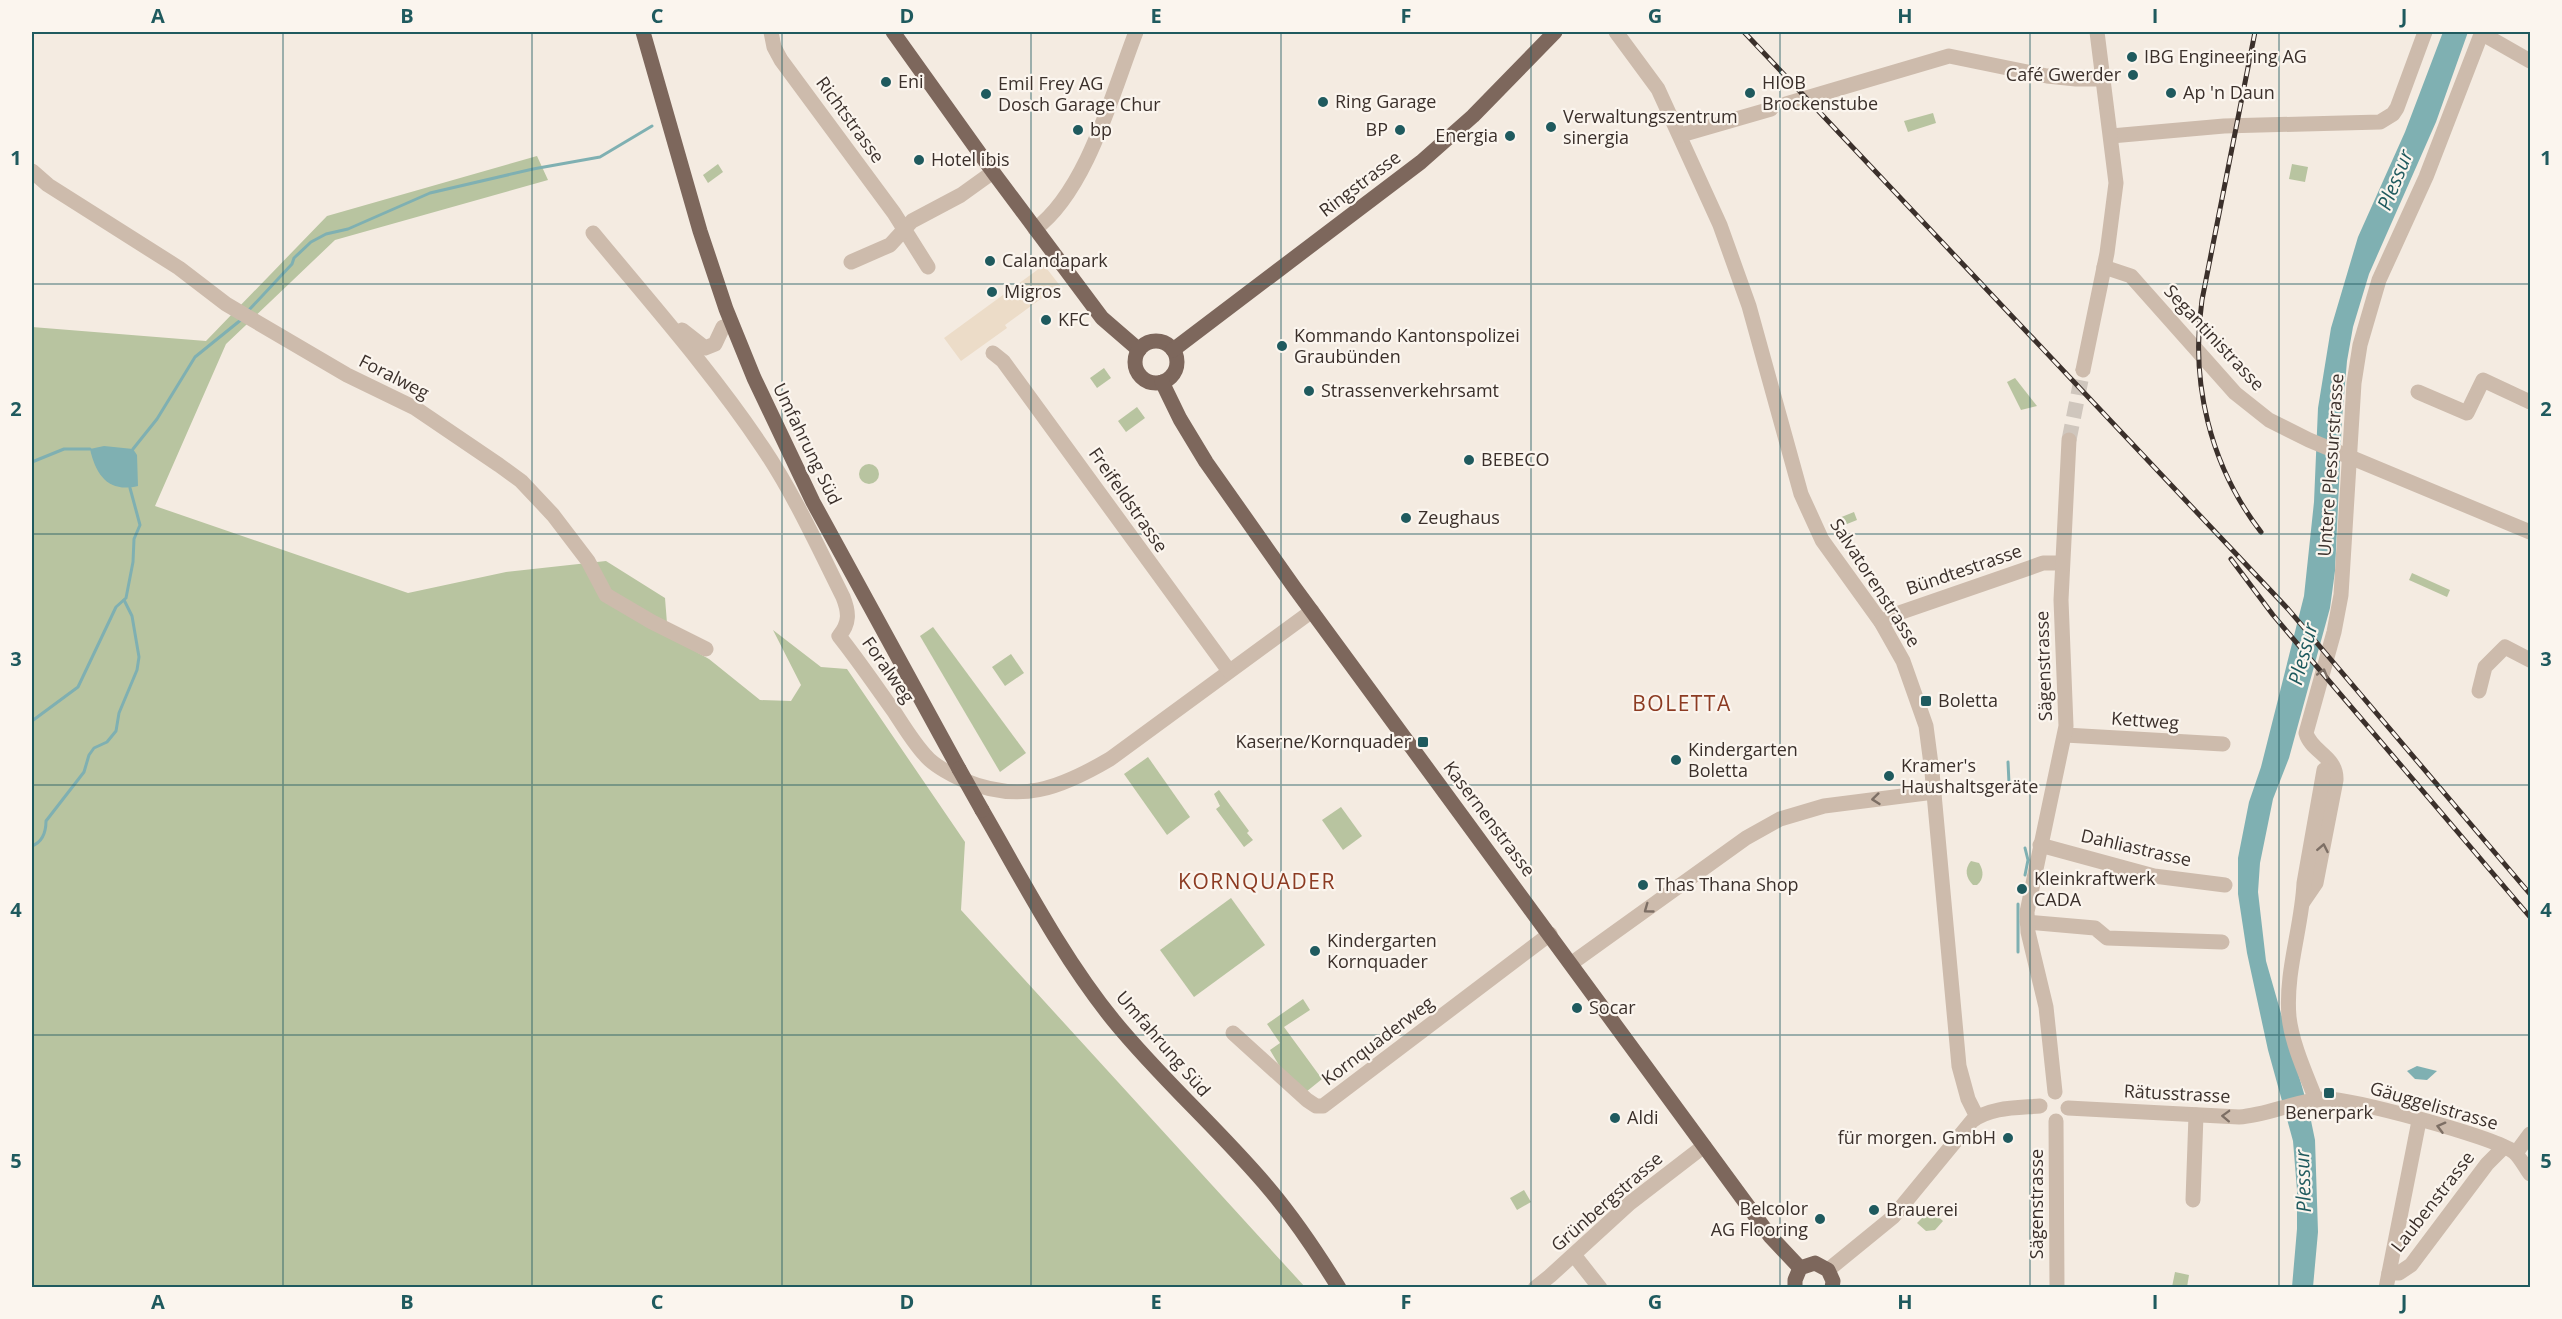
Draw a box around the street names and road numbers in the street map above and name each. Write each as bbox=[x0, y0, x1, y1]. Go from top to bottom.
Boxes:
street label: Richtstrasse bbox=[811, 71, 890, 167]
street label: Ringstrasse bbox=[1314, 145, 1405, 222]
street label: Segantinistrasse bbox=[2159, 279, 2270, 396]
street label: Foralweg bbox=[355, 348, 434, 404]
street label: Untere Plessurstrasse bbox=[2312, 373, 2348, 557]
street label: Umfahrung Süd bbox=[768, 379, 848, 508]
street label: Freifeldstrasse bbox=[1084, 442, 1174, 557]
street label: Salvatorenstrasse bbox=[1825, 514, 1926, 651]
street label: Bündtestrasse bbox=[1903, 538, 2025, 600]
street label: Sägenstrasse bbox=[2029, 610, 2057, 722]
street label: Foralweg bbox=[857, 631, 921, 708]
street label: Kettweg bbox=[2110, 706, 2180, 734]
street label: Kasernenstrasse bbox=[1438, 756, 1541, 881]
street label: Dahliastrasse bbox=[2079, 823, 2194, 871]
street label: Umfahrung Süd bbox=[1111, 985, 1216, 1101]
street label: Kornquaderweg bbox=[1316, 990, 1439, 1090]
street label: Gäuggelistrasse bbox=[2367, 1075, 2501, 1135]
street label: Rätusstrasse bbox=[2123, 1078, 2231, 1108]
street label: Grünbergstrasse bbox=[1545, 1146, 1667, 1256]
street label: Laubenstrasse bbox=[2385, 1146, 2479, 1257]
street label: Sägenstrasse bbox=[2024, 1149, 2048, 1259]

